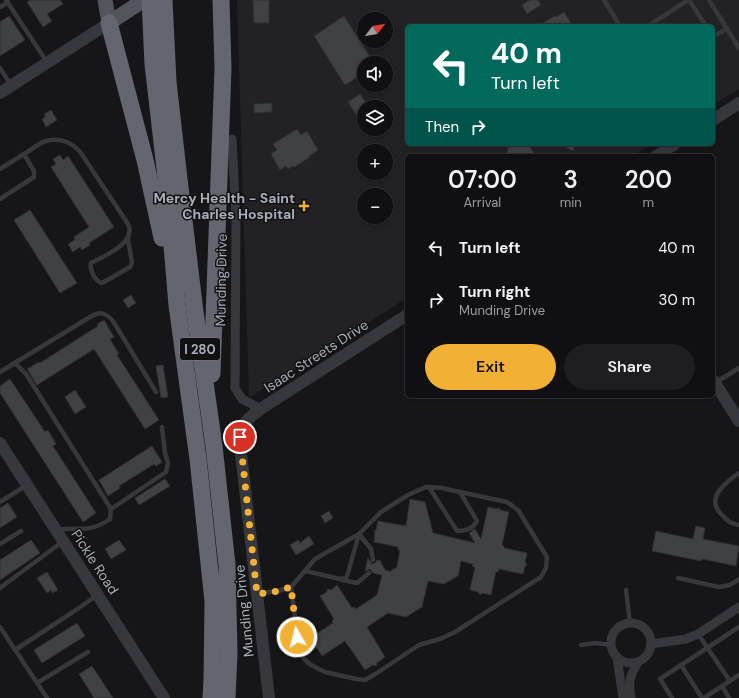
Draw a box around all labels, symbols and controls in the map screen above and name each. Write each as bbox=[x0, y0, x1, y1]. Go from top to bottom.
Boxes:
north arrow bbox=[357, 12, 393, 48]
map controls bbox=[357, 12, 393, 224]
text: 40 m bbox=[491, 35, 562, 72]
icon: left bbox=[425, 40, 477, 92]
button: sound bbox=[357, 56, 393, 92]
text: Turn left bbox=[491, 71, 560, 95]
button: layers bbox=[357, 100, 393, 136]
icon: right bbox=[467, 116, 489, 138]
text: Then bbox=[425, 117, 459, 137]
button: + bbox=[357, 144, 393, 180]
text: 07:00 bbox=[448, 164, 517, 195]
text: 3 bbox=[564, 164, 578, 195]
text: 200 bbox=[625, 164, 672, 195]
button: − bbox=[357, 188, 393, 224]
place label: Mercy Health - Saint Charles Hospital bbox=[153, 189, 295, 223]
text: Arrival bbox=[463, 194, 501, 211]
text: min bbox=[560, 194, 582, 211]
text: m bbox=[643, 194, 654, 211]
marker: Mercy Health - Saint Charles Hospital bbox=[298, 200, 310, 212]
street label: Munding Drive bbox=[211, 233, 231, 327]
icon: left bbox=[425, 237, 447, 259]
text: Turn left bbox=[459, 238, 520, 258]
text: 40 m bbox=[658, 238, 695, 258]
text: Turn right bbox=[459, 282, 530, 302]
icon: right bbox=[425, 289, 447, 311]
text: 30 m bbox=[659, 290, 695, 310]
text: Munding Drive bbox=[459, 302, 545, 319]
street label: Isaac Streets Drive bbox=[260, 316, 372, 396]
road number: I 280 bbox=[180, 338, 220, 360]
button: Exit bbox=[425, 344, 556, 390]
button: Share bbox=[564, 344, 695, 390]
pin bbox=[223, 420, 257, 454]
icon: arrive bbox=[229, 426, 251, 448]
street label: Pickle Road bbox=[67, 526, 123, 598]
street label: Munding Drive bbox=[230, 564, 258, 658]
position arrow bbox=[276, 616, 318, 658]

